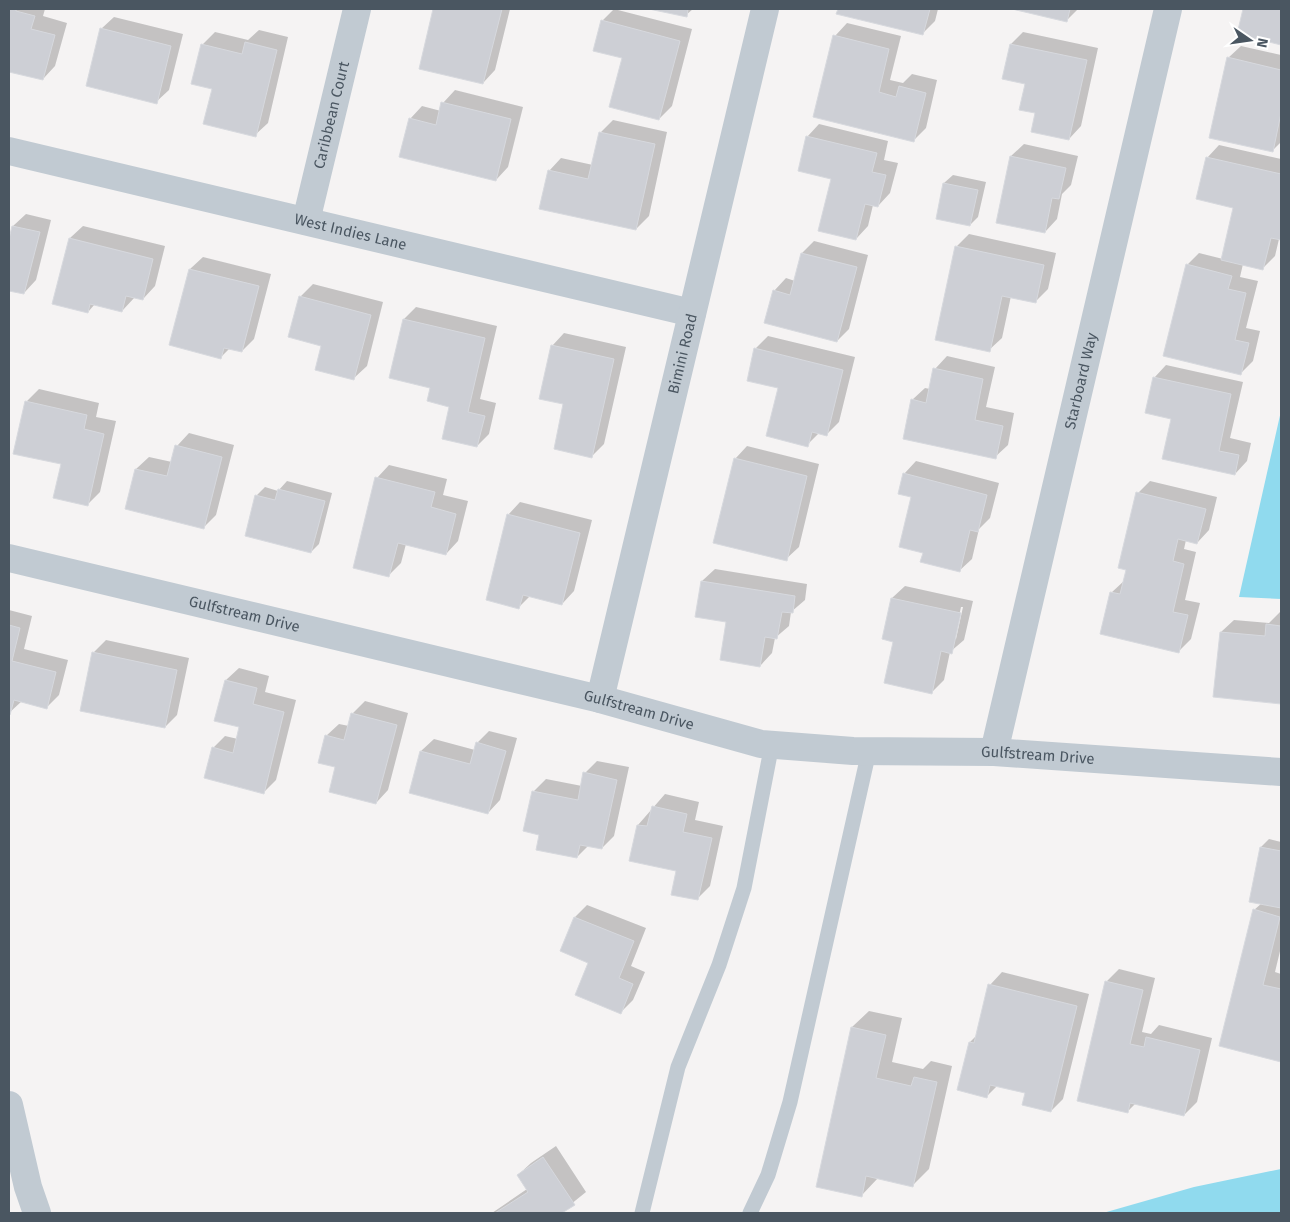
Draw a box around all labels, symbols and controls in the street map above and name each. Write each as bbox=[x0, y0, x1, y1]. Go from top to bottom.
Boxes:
north arrow bbox=[1225, 15, 1275, 65]
text: N bbox=[1253, 36, 1272, 49]
street label: Caribbean Court bbox=[310, 59, 353, 171]
street label: West Indies Lane bbox=[293, 210, 409, 254]
street label: Bimini Road bbox=[664, 312, 701, 396]
street label: Starboard Way bbox=[1061, 330, 1101, 431]
street label: Gulfstream Drive bbox=[187, 592, 302, 636]
street label: Gulfstream Drive bbox=[582, 686, 696, 734]
street label: Gulfstream Drive bbox=[981, 743, 1095, 768]

